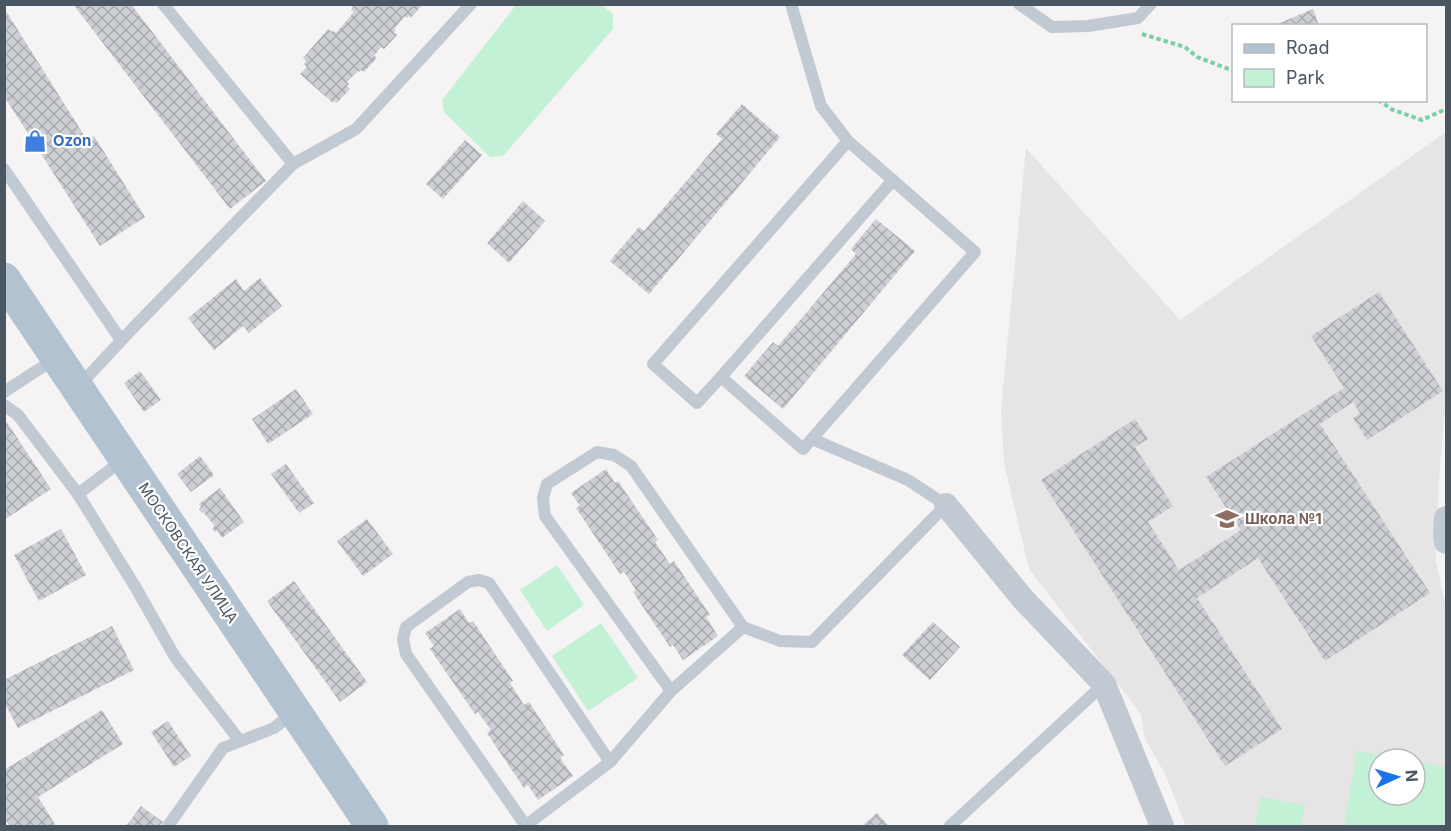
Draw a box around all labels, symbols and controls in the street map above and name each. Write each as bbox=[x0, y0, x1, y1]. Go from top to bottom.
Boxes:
legend bbox=[1232, 24, 1427, 102]
text: Road bbox=[1286, 37, 1329, 58]
text: Park bbox=[1286, 67, 1325, 88]
shop icon: Ozon bbox=[22, 128, 48, 154]
place label: Ozon bbox=[53, 131, 91, 150]
street label: МОСКОВСКАЯ УЛИЦА bbox=[134, 479, 242, 627]
school or university icon: Школа №1 bbox=[1214, 506, 1240, 532]
place label: Школа №1 bbox=[1245, 509, 1322, 528]
north arrow bbox=[1367, 747, 1427, 807]
text: N bbox=[1402, 769, 1422, 783]

